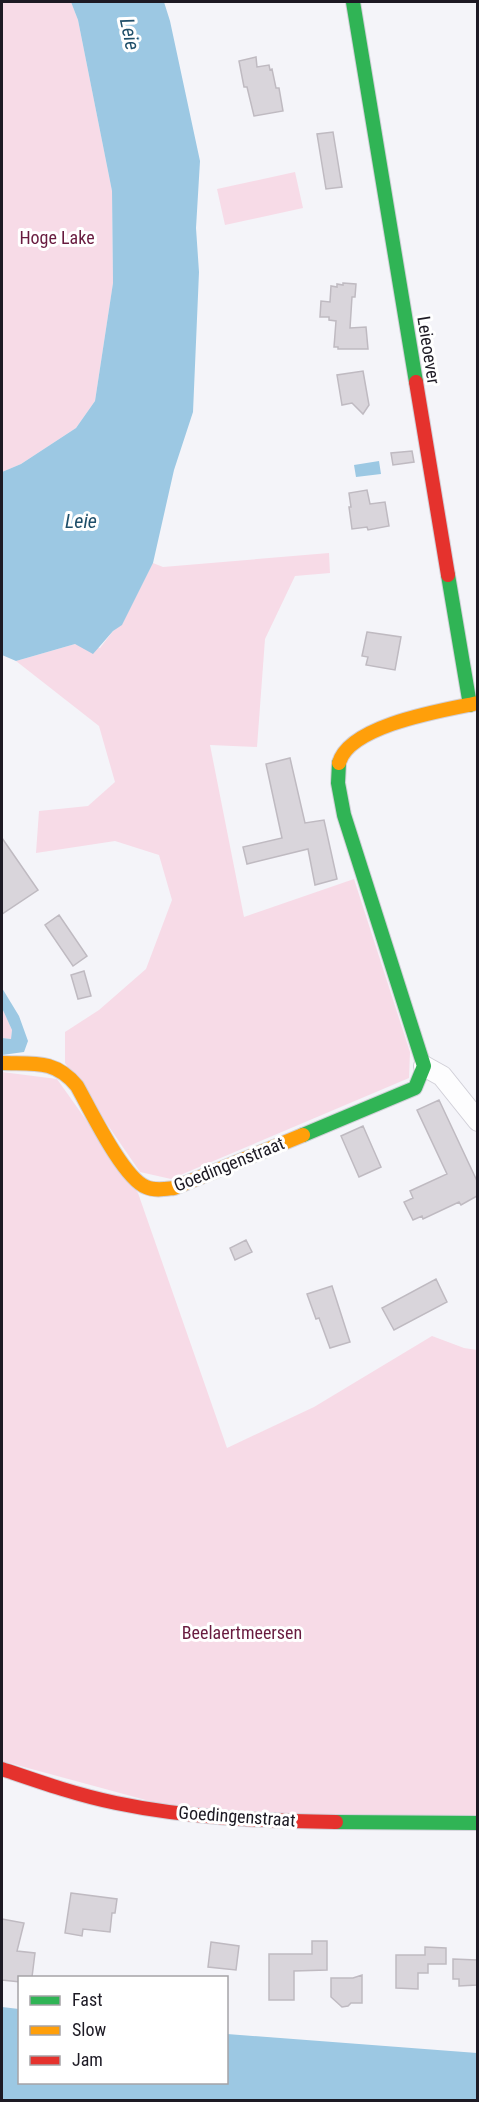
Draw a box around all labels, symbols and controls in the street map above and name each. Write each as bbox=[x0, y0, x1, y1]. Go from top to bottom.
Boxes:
water label: Leie bbox=[115, 16, 145, 52]
park label: Hoge Lake bbox=[19, 227, 95, 248]
street label: Leieoever bbox=[413, 315, 445, 386]
water label: Leie bbox=[65, 509, 97, 533]
street label: Goedingenstraat bbox=[171, 1132, 287, 1196]
park label: Beelaertmeersen bbox=[182, 1622, 302, 1643]
street label: Goedingenstraat bbox=[178, 1801, 296, 1831]
legend bbox=[18, 1976, 228, 2084]
text: Fast bbox=[72, 1989, 103, 2010]
text: Slow bbox=[72, 2019, 107, 2040]
text: Jam bbox=[72, 2049, 103, 2070]

